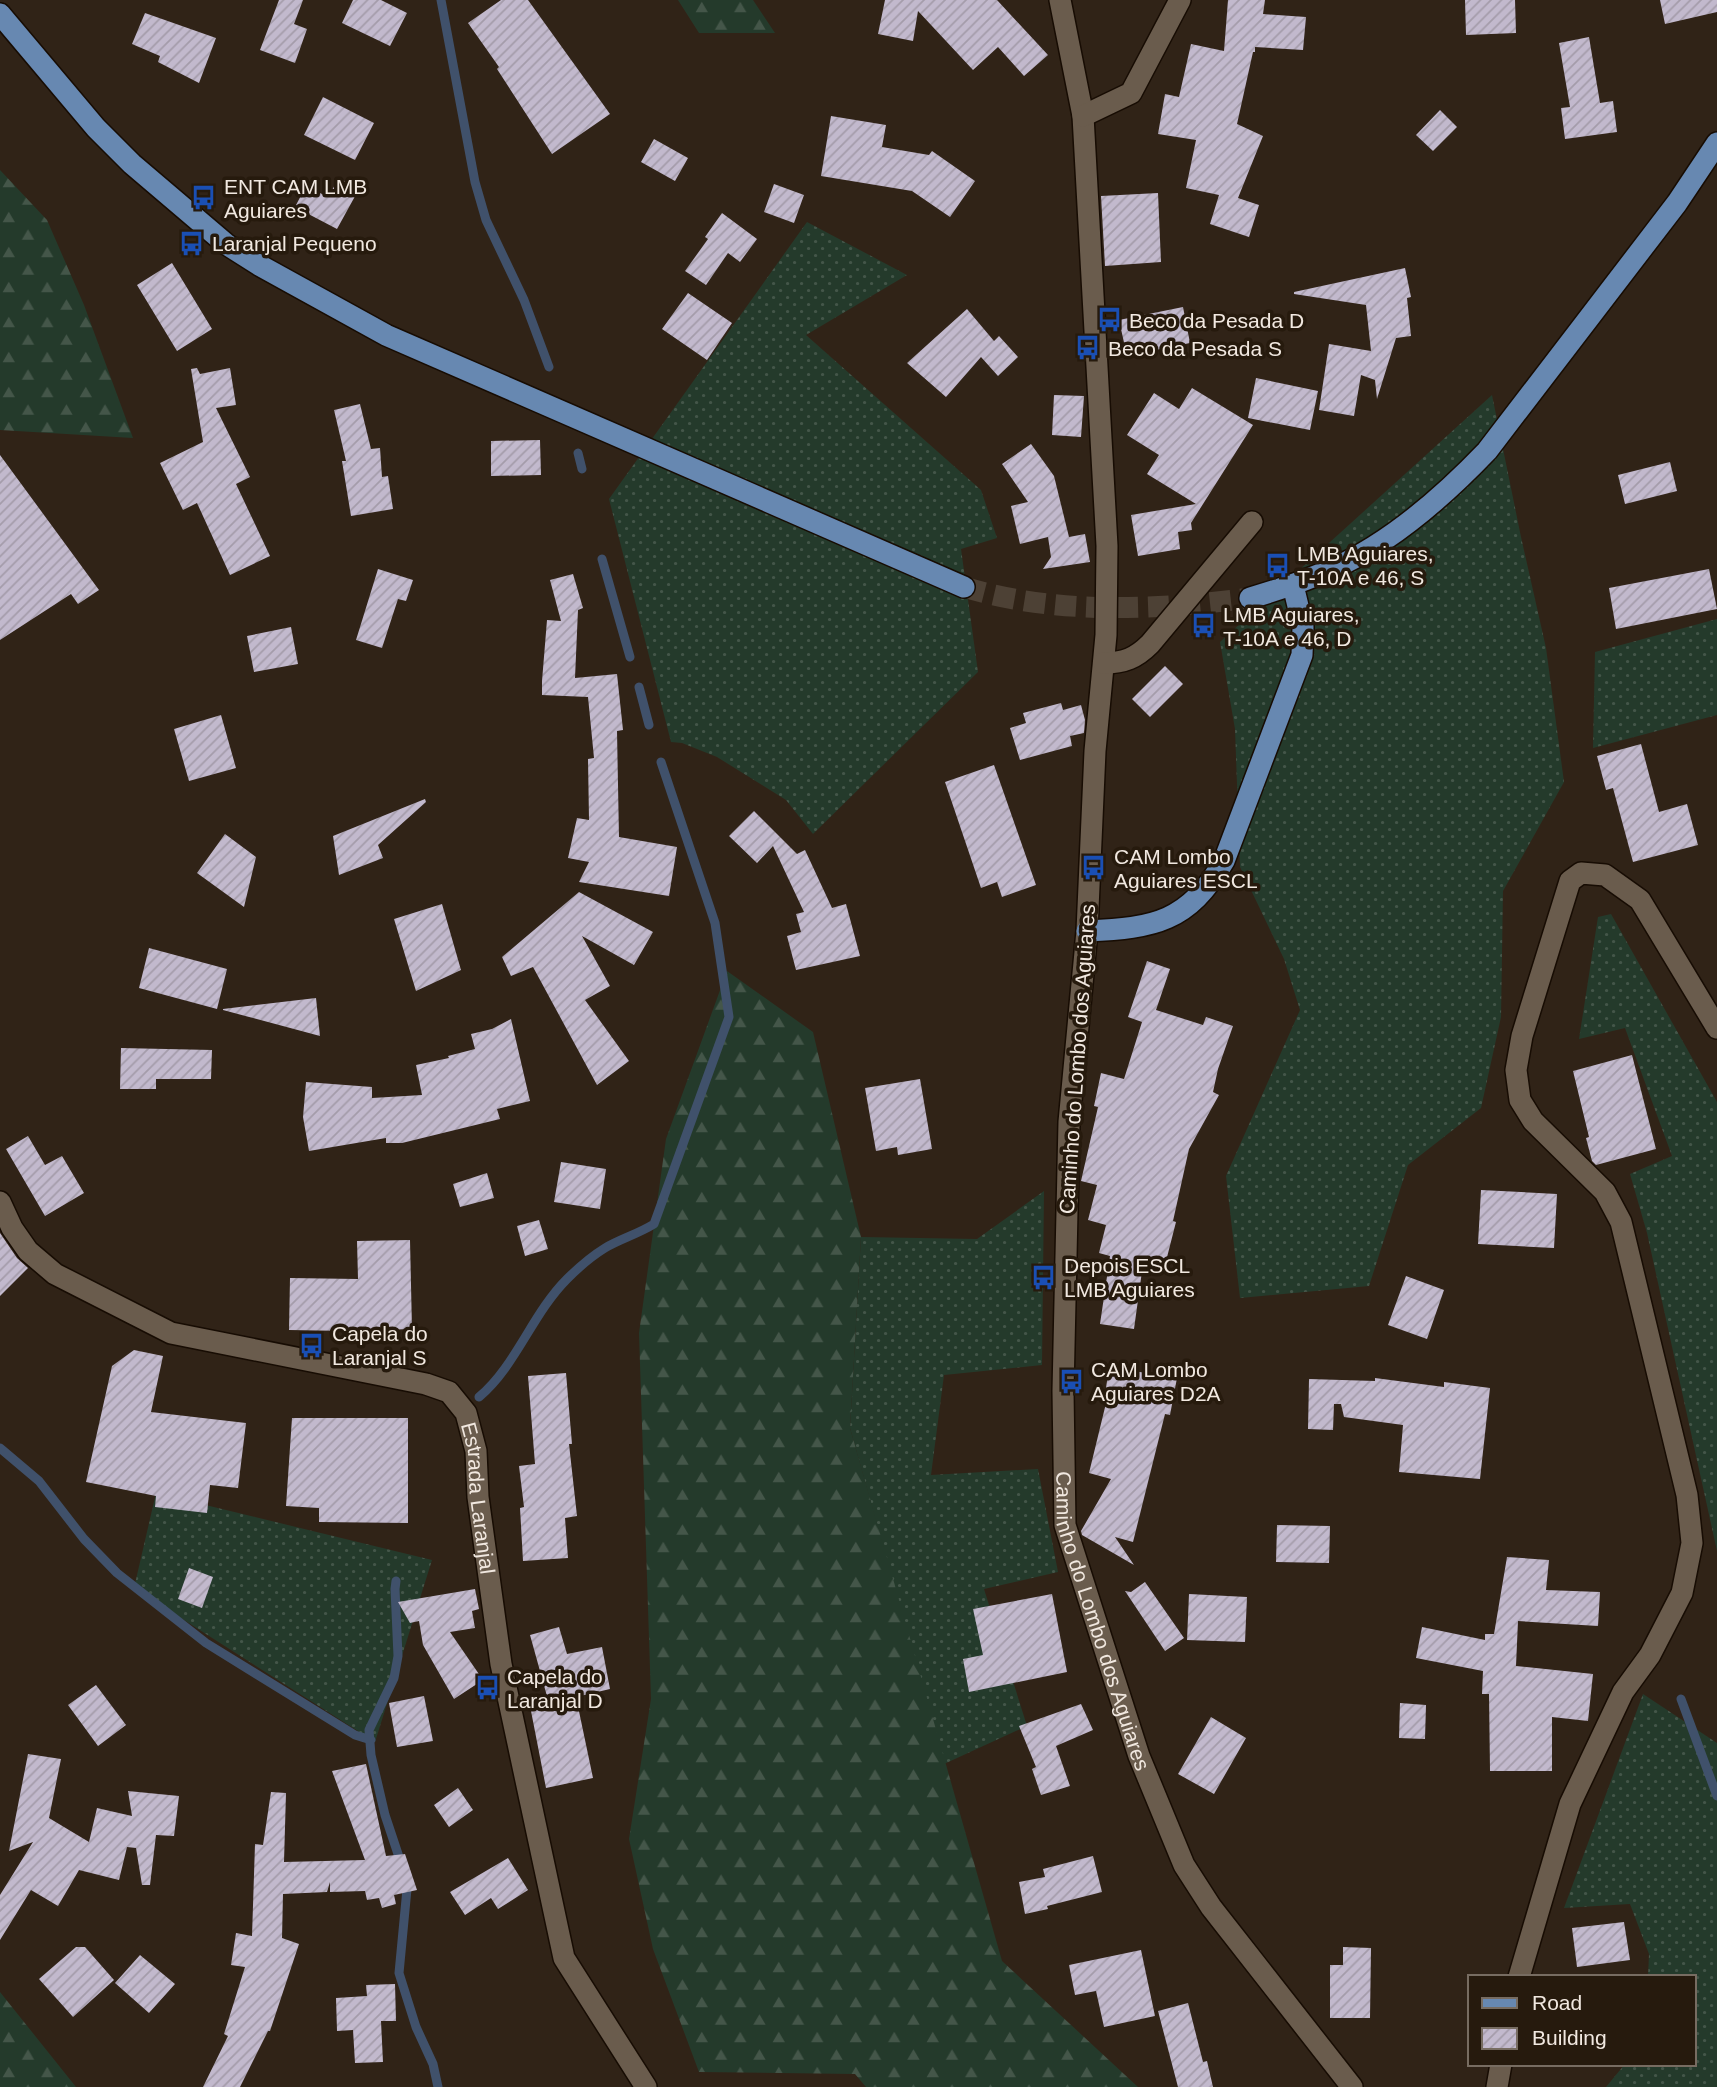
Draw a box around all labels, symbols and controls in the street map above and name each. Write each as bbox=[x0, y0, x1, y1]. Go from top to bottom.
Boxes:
place label: ENT CAM LMB Aguiares bbox=[224, 175, 367, 222]
bus stop icon: ENT CAM LMB Aguiares bbox=[190, 184, 218, 212]
bus stop icon: Laranjal Pequeno bbox=[178, 229, 206, 257]
place label: Laranjal Pequeno bbox=[212, 232, 377, 255]
bus stop icon: Beco da Pesada D bbox=[1095, 306, 1123, 334]
place label: Beco da Pesada D bbox=[1129, 309, 1304, 332]
bus stop icon: Beco da Pesada S bbox=[1074, 334, 1102, 362]
place label: Beco da Pesada S bbox=[1108, 337, 1282, 360]
place label: LMB Aguiares, T-10A e 46, S bbox=[1297, 542, 1434, 589]
bus stop icon: LMB Aguiares, T-10A e 46, S bbox=[1263, 551, 1291, 579]
place label: LMB Aguiares, T-10A e 46, D bbox=[1223, 603, 1360, 650]
bus stop icon: LMB Aguiares, T-10A e 46, D bbox=[1189, 612, 1217, 640]
place label: CAM Lombo Aguiares ESCL bbox=[1114, 845, 1258, 892]
bus stop icon: CAM Lombo Aguiares ESCL bbox=[1080, 854, 1108, 882]
street label: Caminho do Lombo dos Aguiares bbox=[1055, 903, 1099, 1215]
place label: Depois ESCL LMB Aguiares bbox=[1064, 1254, 1195, 1301]
bus stop icon: Depois ESCL LMB Aguiares bbox=[1030, 1263, 1058, 1291]
place label: Capela do Laranjal S bbox=[332, 1322, 428, 1369]
bus stop icon: Capela do Laranjal S bbox=[298, 1331, 326, 1359]
place label: CAM Lombo Aguiares D2A bbox=[1091, 1358, 1221, 1405]
bus stop icon: CAM Lombo Aguiares D2A bbox=[1057, 1367, 1085, 1395]
street label: Estrada Laranjal bbox=[457, 1420, 500, 1575]
street label: Caminho do Lombo dos Aguiares bbox=[1053, 1471, 1155, 1774]
place label: Capela do Laranjal D bbox=[507, 1665, 603, 1712]
bus stop icon: Capela do Laranjal D bbox=[473, 1674, 501, 1702]
legend bbox=[1468, 1975, 1696, 2066]
text: Road bbox=[1532, 1991, 1582, 2014]
text: Building bbox=[1532, 2026, 1607, 2049]

